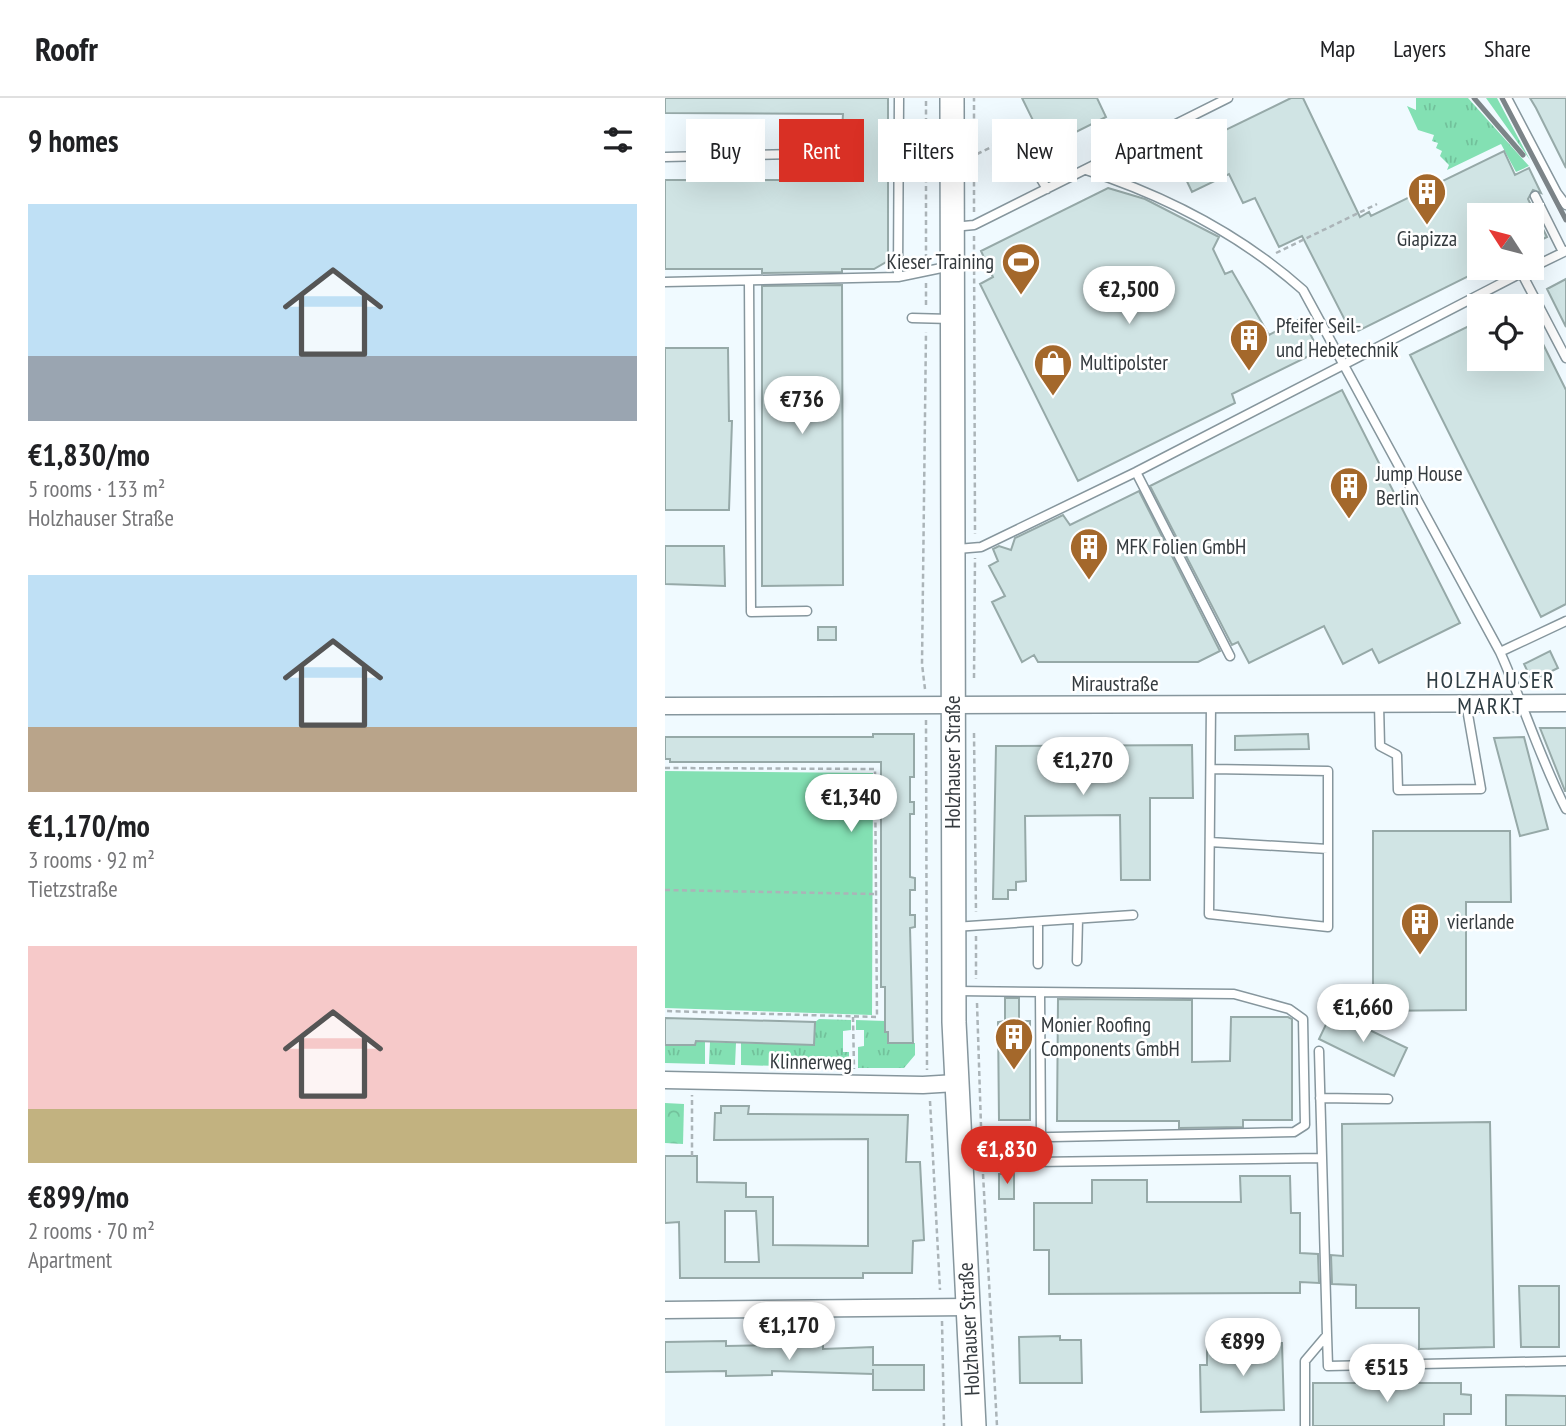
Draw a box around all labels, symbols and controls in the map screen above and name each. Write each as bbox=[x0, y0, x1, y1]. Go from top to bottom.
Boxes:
text: Roofr bbox=[35, 27, 98, 70]
text: Map bbox=[1320, 33, 1355, 64]
text: Layers bbox=[1393, 33, 1446, 64]
text: Share bbox=[1484, 33, 1531, 64]
chip: Buy bbox=[686, 119, 765, 182]
chip: Rent bbox=[779, 119, 864, 182]
chip: Filters bbox=[878, 119, 978, 182]
chip: New bbox=[992, 119, 1077, 182]
chip: Apartment bbox=[1091, 119, 1227, 182]
text: 9 homes bbox=[28, 121, 119, 160]
icon: filters bbox=[599, 121, 637, 159]
building icon: Giapizza bbox=[1406, 171, 1448, 226]
north arrow bbox=[1467, 203, 1543, 280]
map controls bbox=[1467, 203, 1544, 371]
place label: Giapizza bbox=[1397, 225, 1457, 252]
sports icon: Kieser Training bbox=[1000, 241, 1042, 296]
place label: Kieser Training bbox=[887, 248, 994, 275]
icon: home bbox=[270, 249, 396, 375]
pin: €2,500 bbox=[1072, 266, 1186, 326]
text: €2,500 bbox=[1099, 274, 1159, 303]
button: locate bbox=[1467, 294, 1544, 371]
place label: Pfeifer Seil- und Hebetechnik bbox=[1276, 312, 1398, 363]
building icon: Pfeifer Seil- und Hebetechnik bbox=[1228, 317, 1270, 372]
shop icon: Multipolster bbox=[1032, 342, 1074, 397]
place label: Multipolster bbox=[1080, 349, 1168, 376]
pin: €736 bbox=[761, 376, 843, 436]
text: €736 bbox=[780, 384, 824, 413]
text: €1,830/mo bbox=[28, 435, 150, 474]
place label: Jump House Berlin bbox=[1375, 460, 1463, 511]
building icon: Jump House Berlin bbox=[1328, 465, 1370, 520]
text: 5 rooms · 133 m² bbox=[28, 474, 165, 503]
text: Holzhauser Straße bbox=[28, 503, 174, 532]
building icon: MFK Folien GmbH bbox=[1068, 526, 1110, 581]
place label: MFK Folien GmbH bbox=[1116, 533, 1246, 560]
icon: home bbox=[270, 620, 396, 746]
district label: HOLZHAUSER MARKT bbox=[1426, 665, 1556, 720]
street label: Miraustraße bbox=[1071, 670, 1159, 697]
street label: Holzhauser Straße bbox=[939, 695, 966, 829]
pin: €1,270 bbox=[1026, 738, 1140, 797]
text: €1,270 bbox=[1053, 745, 1113, 774]
pin: €1,340 bbox=[794, 774, 908, 834]
text: €1,340 bbox=[821, 782, 881, 811]
text: €1,170/mo bbox=[28, 806, 150, 845]
text: 3 rooms · 92 m² bbox=[28, 845, 155, 874]
text: Tietzstraße bbox=[28, 874, 118, 903]
building icon: vierlande bbox=[1399, 901, 1441, 956]
place label: vierlande bbox=[1447, 908, 1514, 935]
pin: €1,660 bbox=[1306, 984, 1420, 1044]
icon: home bbox=[270, 991, 396, 1117]
text: €1,660 bbox=[1333, 992, 1393, 1021]
place label: Monier Roofing Components GmbH bbox=[1041, 1011, 1180, 1062]
building icon: Monier Roofing Components GmbH bbox=[993, 1016, 1035, 1071]
street label: Klinnerweg bbox=[770, 1047, 852, 1076]
pin: €1,830 bbox=[950, 1126, 1064, 1186]
text: €1,830 bbox=[977, 1134, 1037, 1163]
text: €899/mo bbox=[28, 1177, 129, 1216]
text: 2 rooms · 70 m² bbox=[28, 1216, 155, 1245]
text: Apartment bbox=[28, 1245, 112, 1274]
street label: Holzhauser Straße bbox=[952, 1262, 985, 1396]
pin: €1,170 bbox=[732, 1302, 846, 1362]
text: €1,170 bbox=[759, 1310, 819, 1339]
pin: €899 bbox=[1202, 1318, 1284, 1378]
text: €899 bbox=[1221, 1326, 1265, 1355]
pin: €515 bbox=[1346, 1344, 1428, 1404]
text: €515 bbox=[1365, 1352, 1409, 1381]

